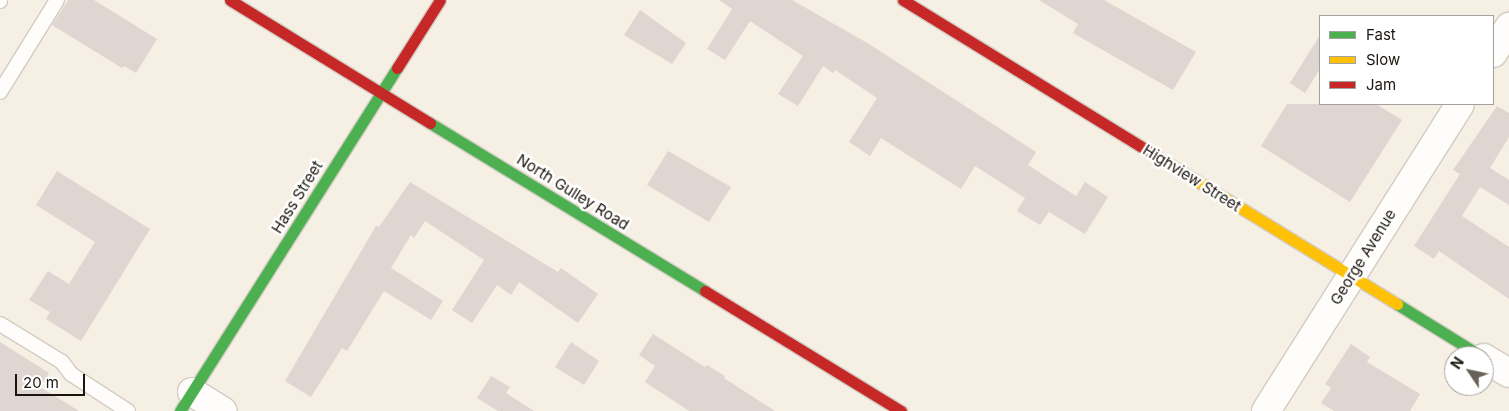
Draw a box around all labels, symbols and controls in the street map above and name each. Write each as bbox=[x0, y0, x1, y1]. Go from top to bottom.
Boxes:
legend bbox=[1319, 15, 1494, 105]
text: Fast bbox=[1366, 25, 1396, 44]
text: Slow bbox=[1366, 50, 1400, 69]
text: Jam bbox=[1366, 75, 1396, 94]
street label: Highview Street bbox=[1140, 141, 1244, 215]
street label: North Gulley Road bbox=[514, 150, 632, 234]
street label: Hass Street bbox=[268, 157, 326, 237]
street label: George Avenue bbox=[1326, 206, 1400, 308]
north arrow bbox=[1444, 346, 1494, 396]
text: N bbox=[1447, 354, 1467, 372]
scale bar bbox=[18, 364, 88, 396]
text: 20 m bbox=[23, 373, 59, 392]

